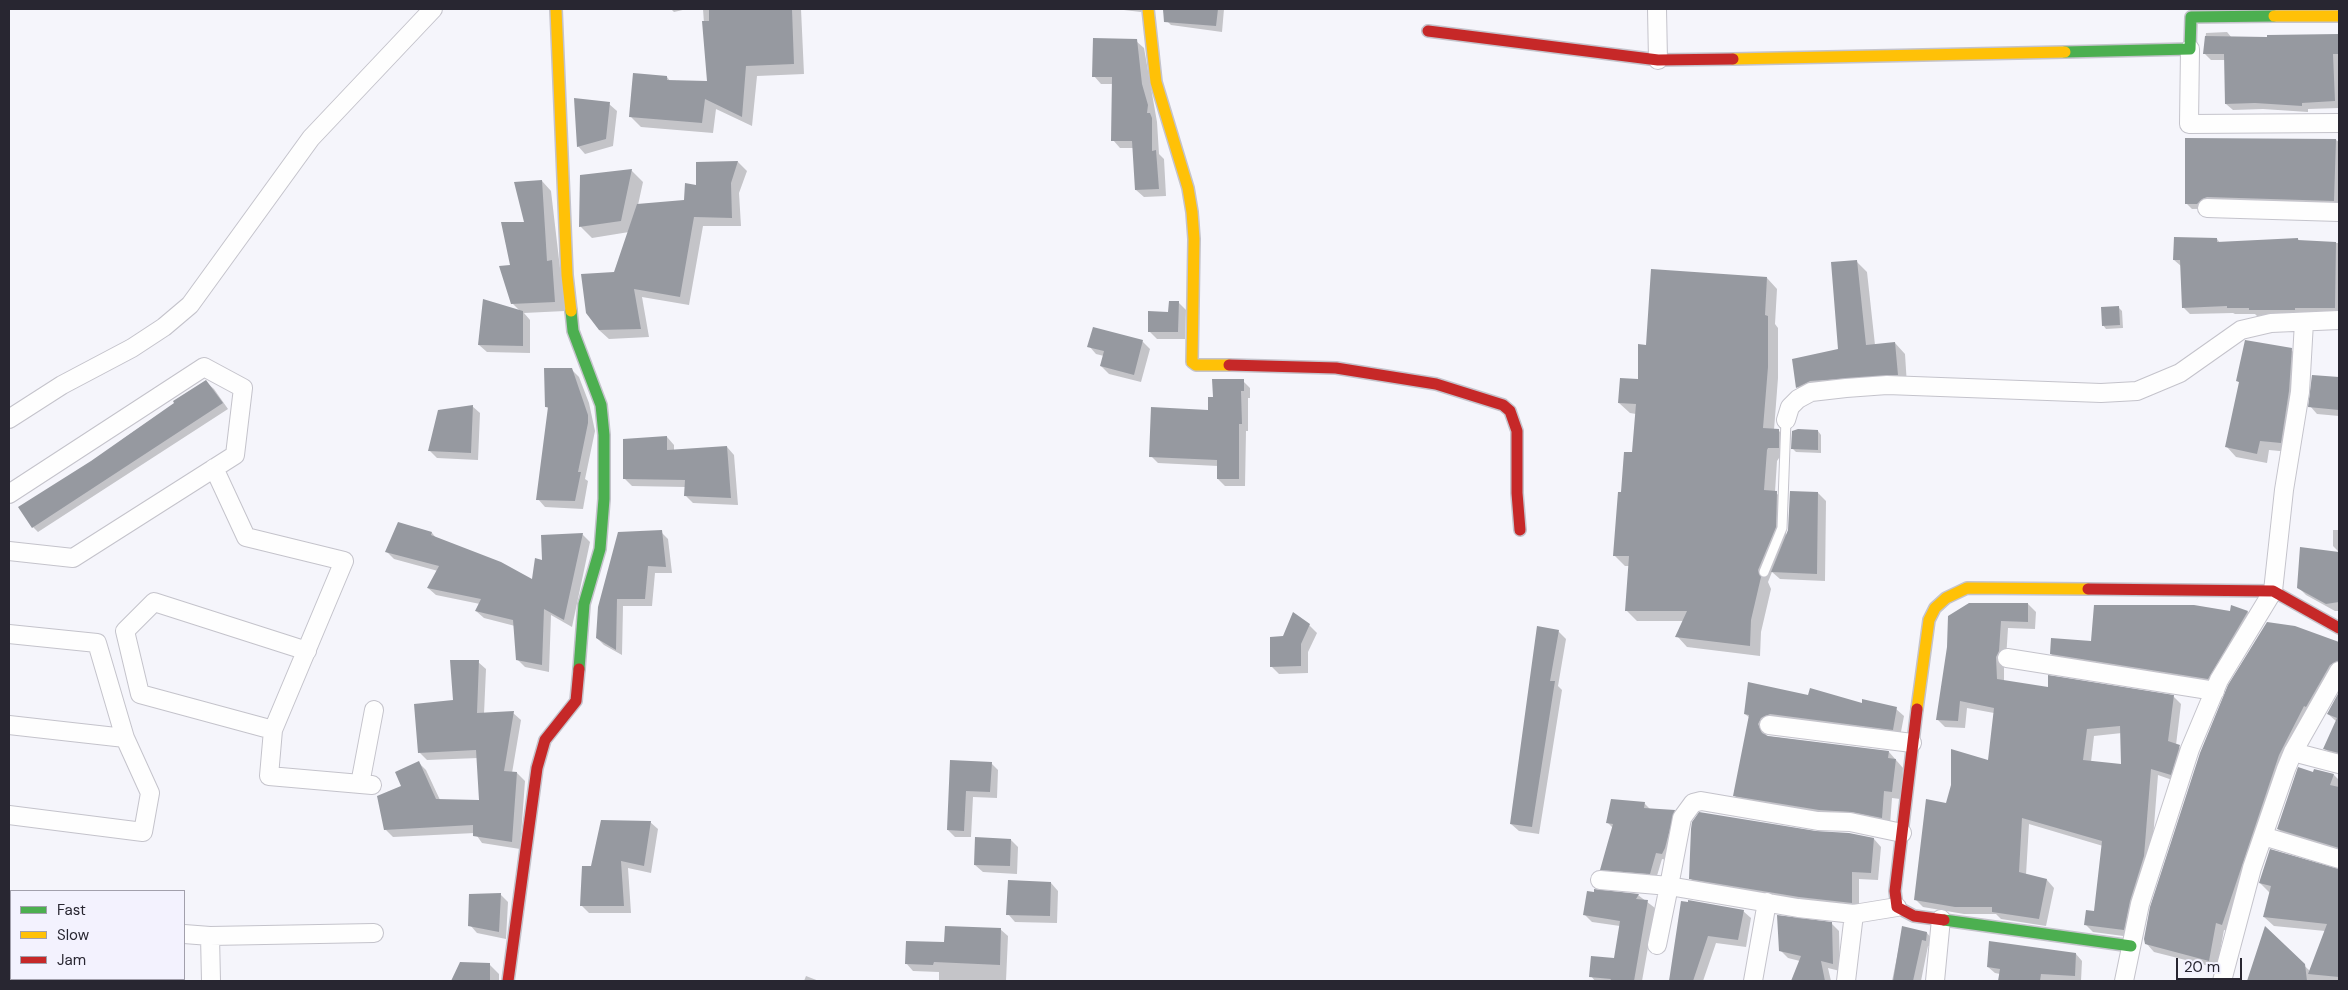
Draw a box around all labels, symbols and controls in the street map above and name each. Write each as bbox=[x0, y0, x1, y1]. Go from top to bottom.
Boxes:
legend bbox=[10, 890, 185, 980]
text: Fast bbox=[57, 900, 86, 920]
text: Slow bbox=[57, 925, 89, 945]
scale bar bbox=[2178, 948, 2244, 980]
text: Jam bbox=[57, 950, 86, 970]
text: 20 m bbox=[2184, 957, 2220, 977]

